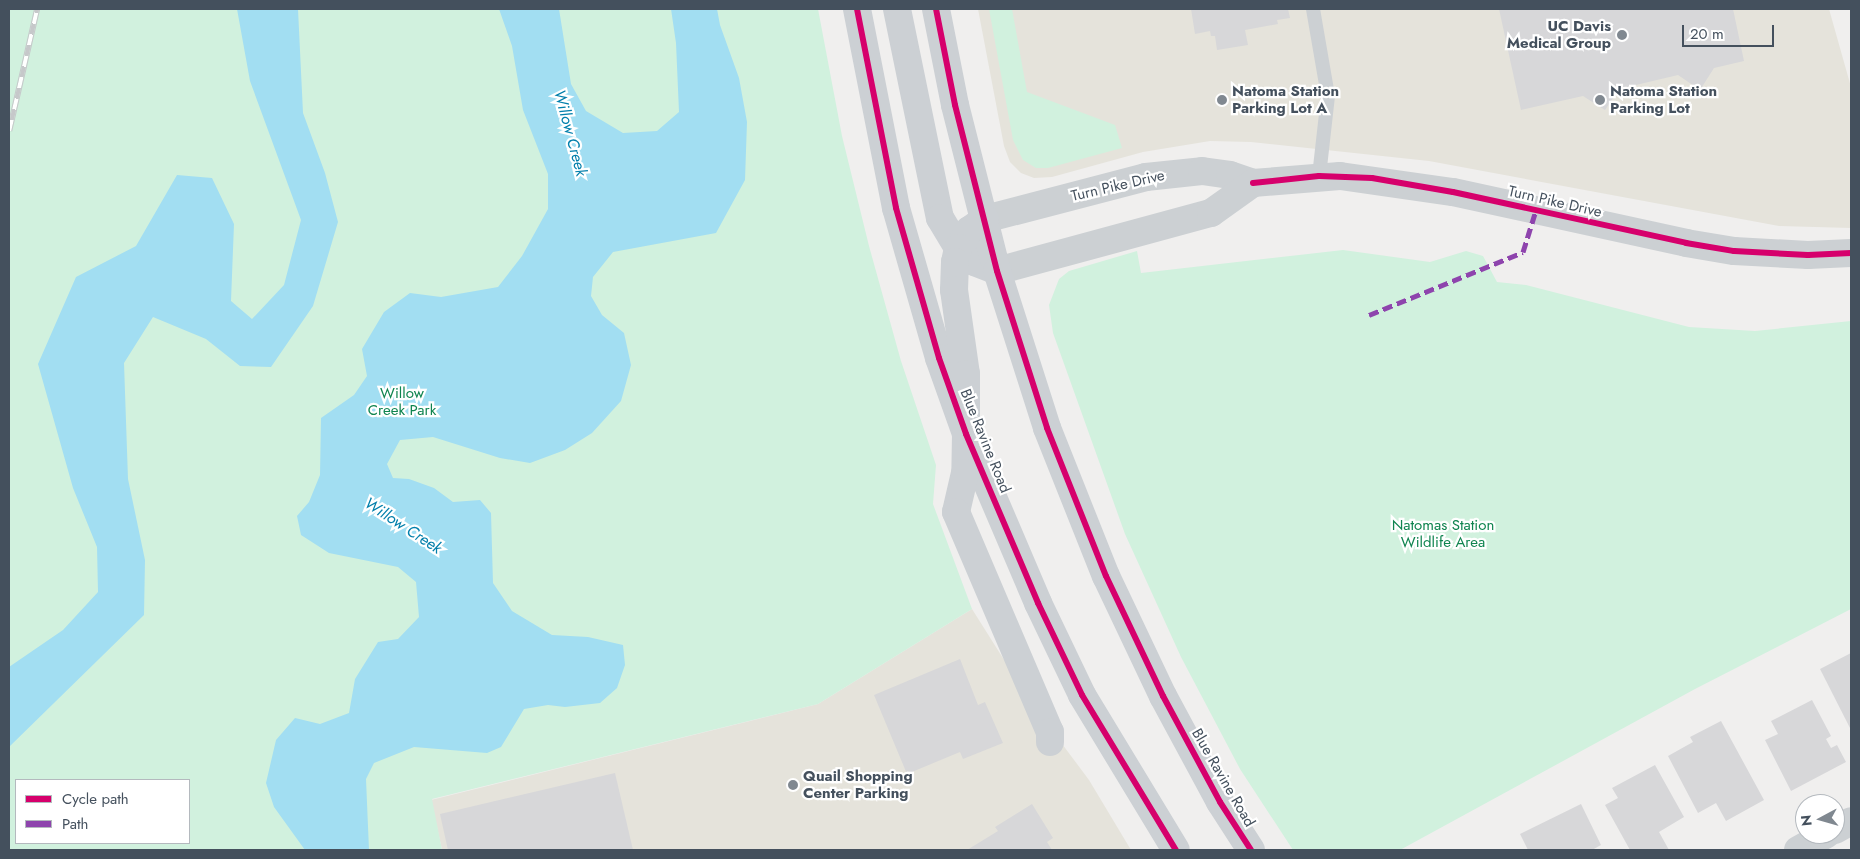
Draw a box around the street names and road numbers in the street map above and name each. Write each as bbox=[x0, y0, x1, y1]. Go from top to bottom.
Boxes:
street label: Turn Pike Drive bbox=[1070, 167, 1166, 205]
street label: Turn Pike Drive bbox=[1507, 183, 1603, 221]
street label: Blue Ravine Road bbox=[956, 386, 1014, 496]
street label: Blue Ravine Road bbox=[1188, 726, 1258, 830]

